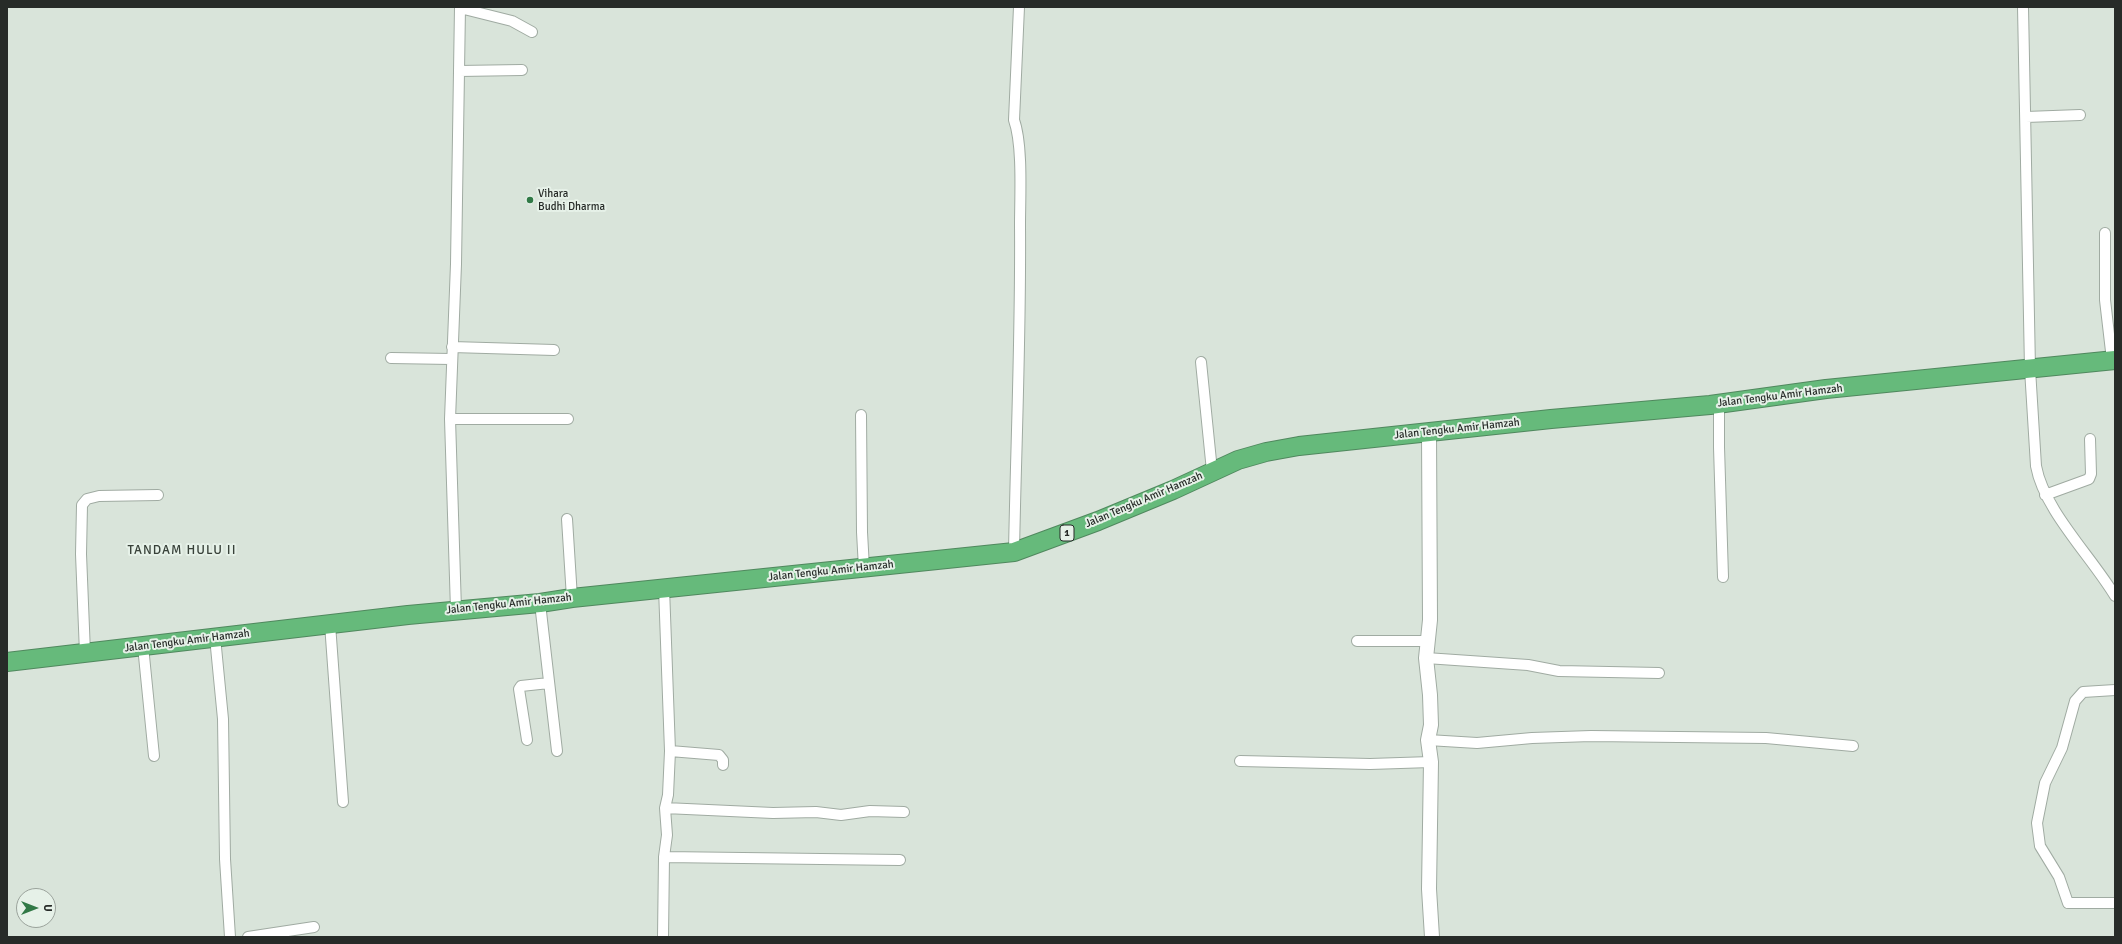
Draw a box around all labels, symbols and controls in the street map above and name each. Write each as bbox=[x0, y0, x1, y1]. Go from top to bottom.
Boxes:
place label: Vihara Budhi Dharma bbox=[538, 187, 605, 213]
marker: Vihara Budhi Dharma bbox=[525, 195, 535, 205]
street label: Jalan Tengku Amir Hamzah bbox=[1717, 382, 1843, 410]
street label: Jalan Tengku Amir Hamzah bbox=[1394, 416, 1520, 442]
street label: Jalan Tengku Amir Hamzah bbox=[1083, 469, 1205, 531]
road number: 1 bbox=[1060, 525, 1074, 541]
district label: TANDAM HULU II bbox=[128, 543, 236, 559]
street label: Jalan Tengku Amir Hamzah bbox=[768, 558, 894, 584]
street label: Jalan Tengku Amir Hamzah bbox=[446, 591, 572, 617]
street label: Jalan Tengku Amir Hamzah bbox=[124, 627, 250, 655]
north arrow bbox=[16, 888, 56, 928]
text: U bbox=[41, 904, 54, 912]

